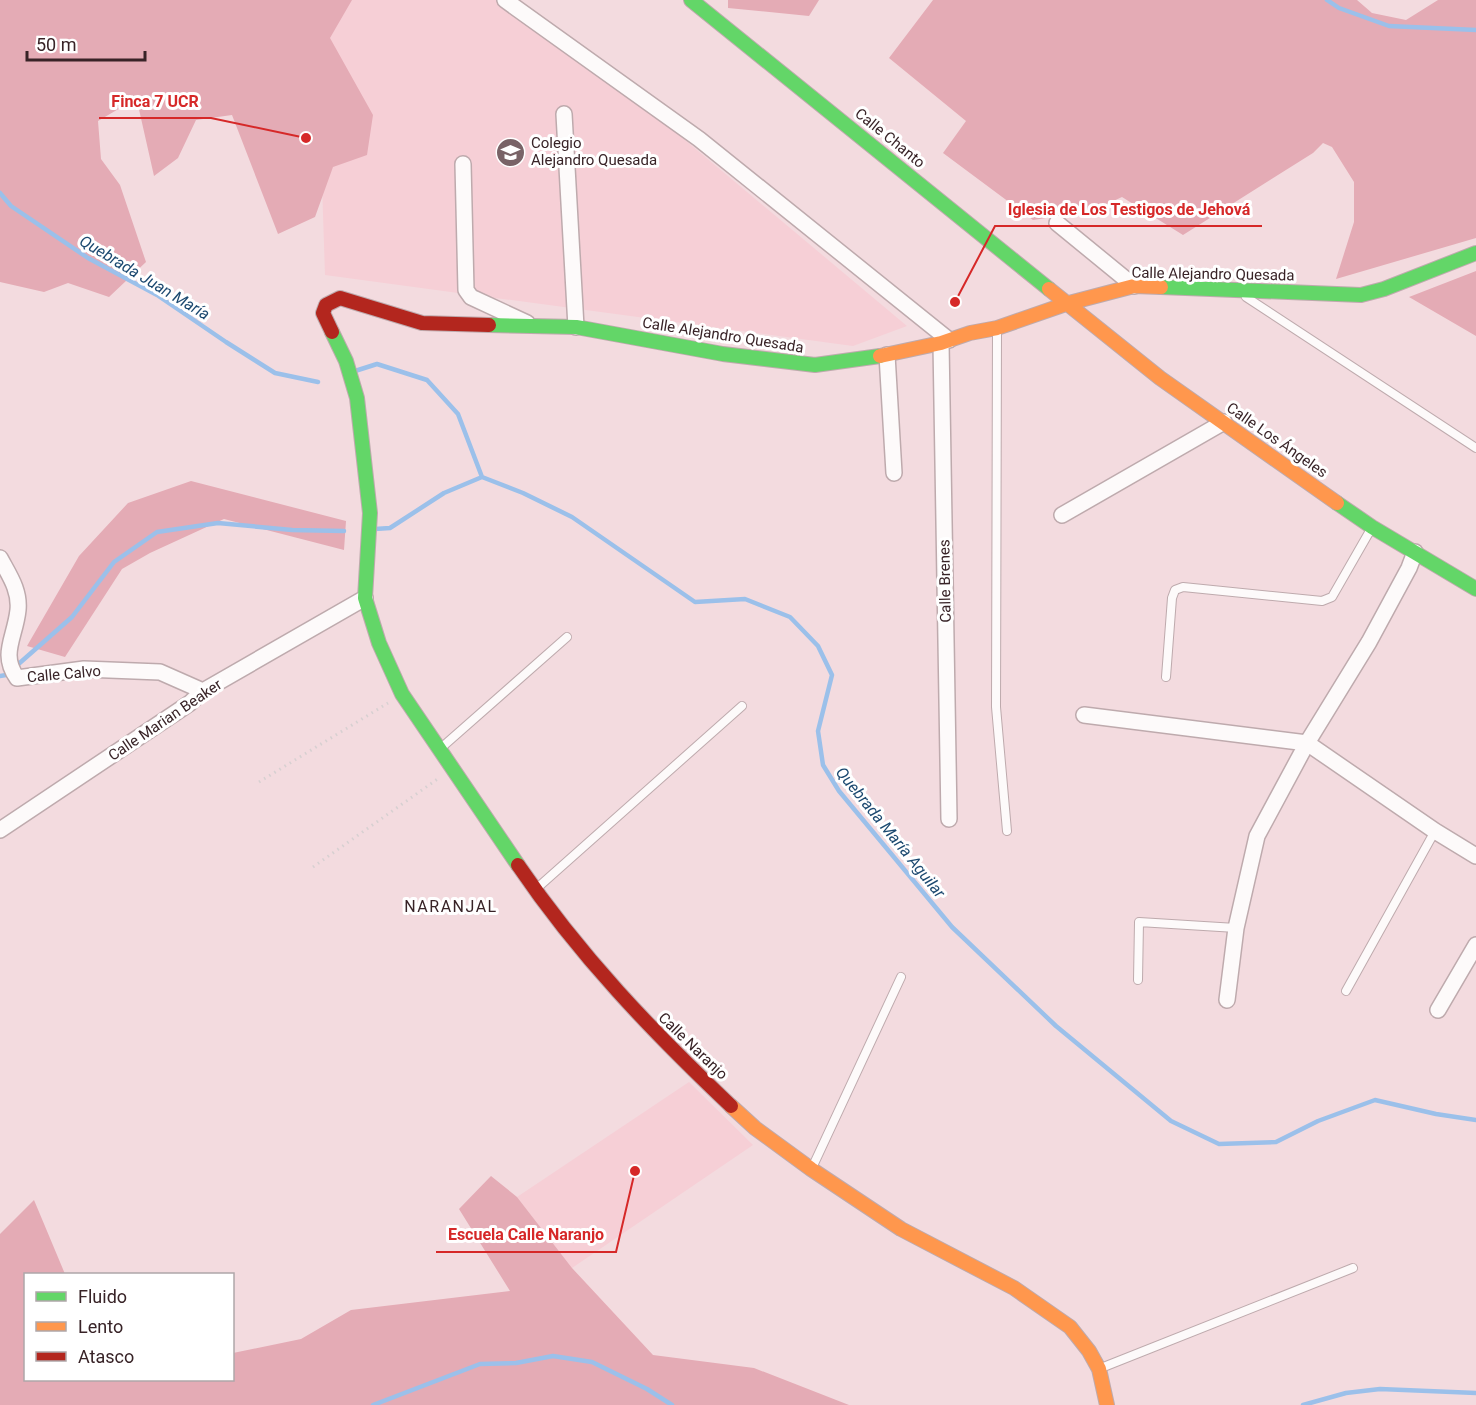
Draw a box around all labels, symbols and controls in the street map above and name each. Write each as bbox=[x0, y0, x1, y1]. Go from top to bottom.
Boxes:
scale bar bbox=[27, 24, 146, 62]
text: 50 m bbox=[36, 34, 76, 55]
callout: Finca 7 UCR bbox=[99, 84, 211, 118]
text: Finca 7 UCR bbox=[111, 92, 199, 111]
street label: Calle Chanto bbox=[851, 104, 929, 172]
place label: Colegio Alejandro Quesada bbox=[531, 134, 657, 169]
school or university icon: Colegio Alejandro Quesada bbox=[494, 136, 526, 168]
callout: Iglesia de Los Testigos de Jehová bbox=[995, 192, 1262, 226]
text: Iglesia de Los Testigos de Jehová bbox=[1008, 200, 1251, 219]
water label: Quebrada Juan María bbox=[76, 231, 213, 324]
street label: Calle Alejandro Quesada bbox=[1131, 264, 1295, 284]
street label: Calle Alejandro Quesada bbox=[641, 313, 805, 357]
street label: Calle Los Ángeles bbox=[1223, 399, 1331, 481]
street label: Calle Brenes bbox=[935, 539, 955, 623]
street label: Calle Calvo bbox=[26, 662, 102, 686]
street label: Calle Marian Beaker bbox=[105, 675, 225, 765]
water label: Quebrada María Aguilar bbox=[832, 763, 950, 902]
district label: NARANJAL bbox=[404, 897, 498, 916]
street label: Calle Naranjo bbox=[655, 1009, 731, 1083]
callout: Escuela Calle Naranjo bbox=[436, 1218, 616, 1252]
text: Escuela Calle Naranjo bbox=[448, 1225, 604, 1244]
legend bbox=[24, 1273, 234, 1381]
text: Fluido bbox=[78, 1286, 127, 1307]
text: Lento bbox=[78, 1316, 123, 1337]
text: Atasco bbox=[78, 1346, 134, 1367]

